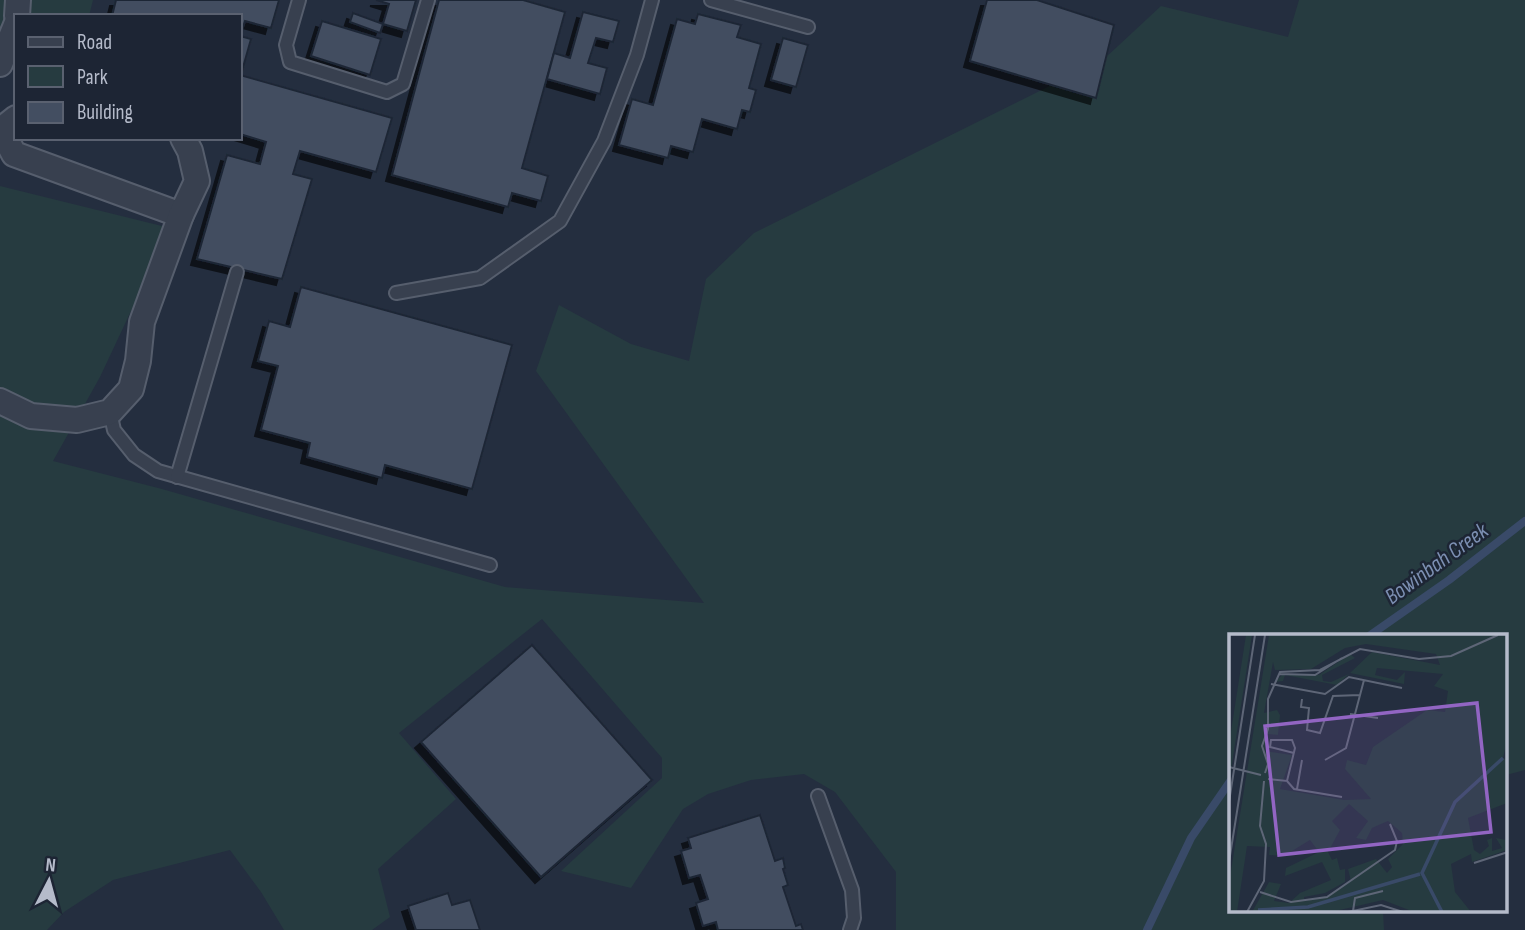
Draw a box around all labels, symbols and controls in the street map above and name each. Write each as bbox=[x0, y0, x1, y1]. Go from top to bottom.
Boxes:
legend bbox=[14, 14, 242, 140]
text: Road bbox=[77, 30, 112, 55]
text: Park bbox=[77, 65, 108, 90]
text: Building bbox=[77, 100, 133, 125]
water label: Bowinbah Creek bbox=[1379, 516, 1495, 611]
inset map bbox=[1229, 634, 1508, 912]
north arrow bbox=[14, 846, 84, 916]
text: N bbox=[44, 854, 57, 878]

